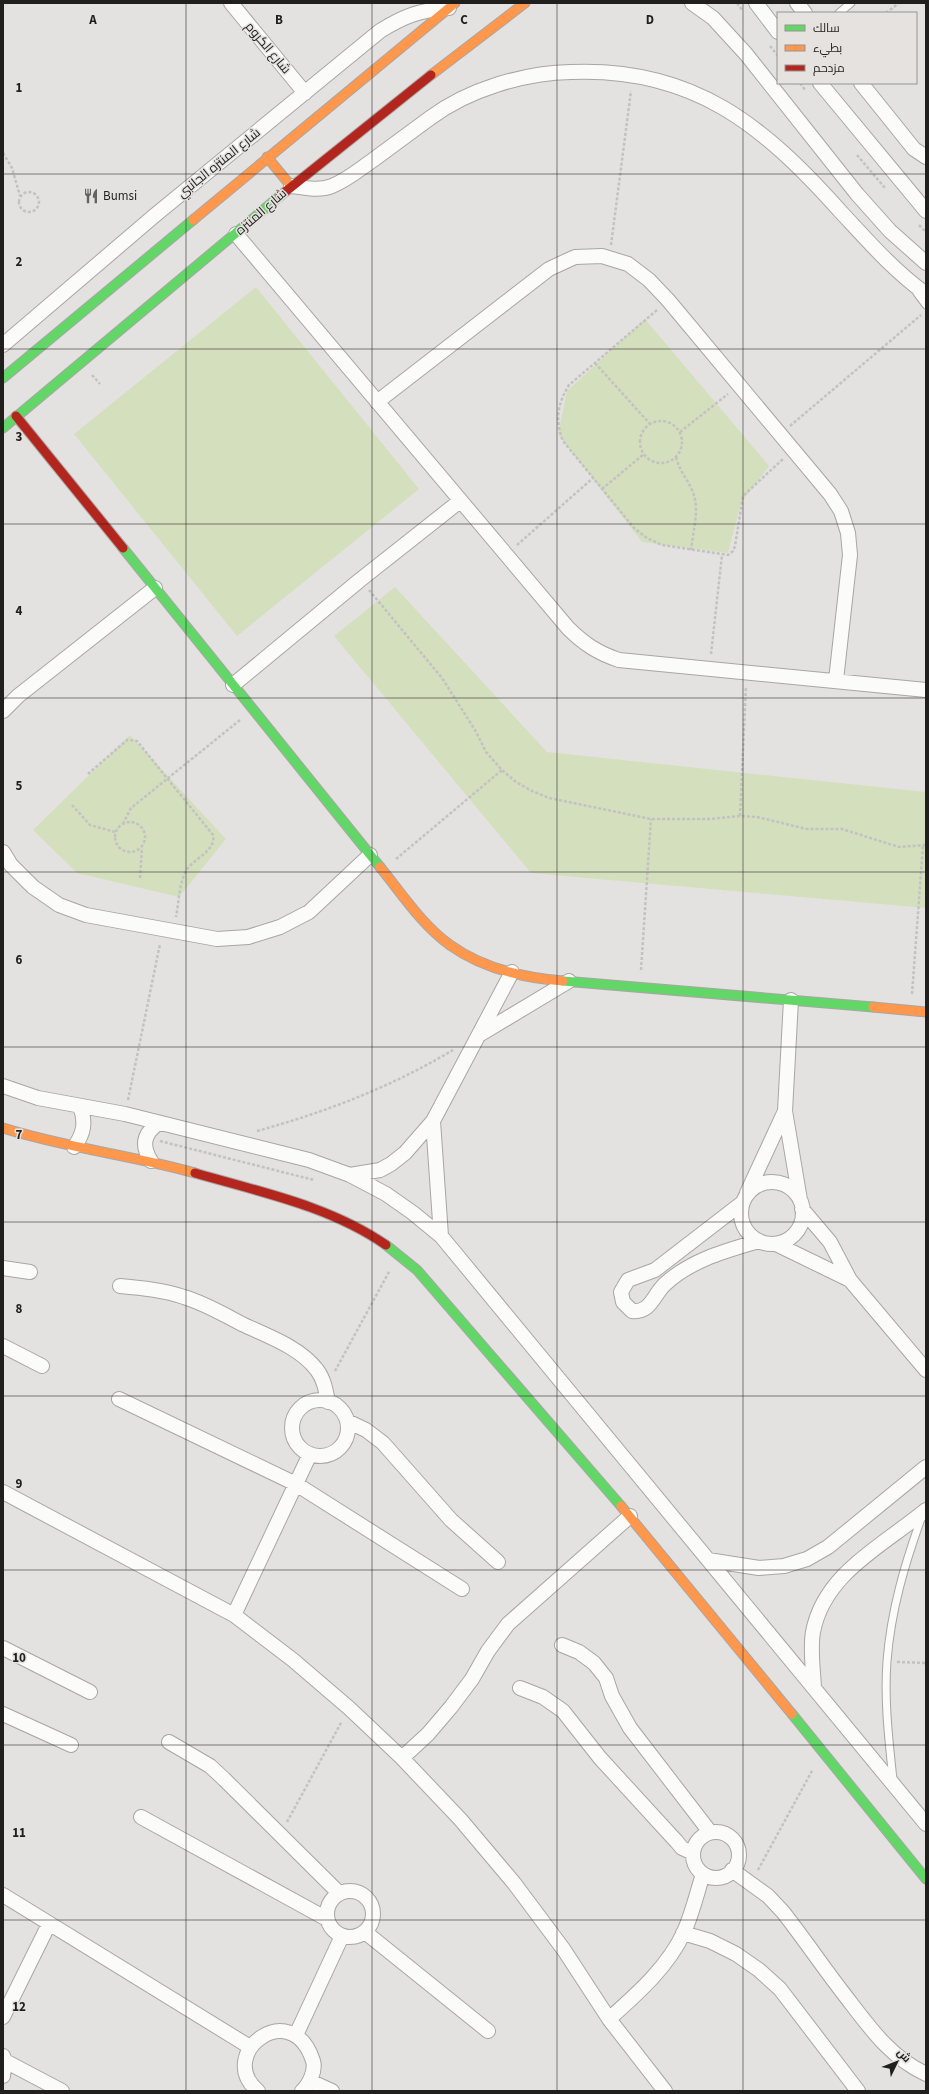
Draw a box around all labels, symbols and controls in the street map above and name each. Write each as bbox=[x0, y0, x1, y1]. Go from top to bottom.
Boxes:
text: A bbox=[88, 11, 97, 29]
text: B bbox=[275, 11, 283, 29]
text: C bbox=[460, 11, 468, 29]
text: D bbox=[646, 11, 654, 29]
legend bbox=[777, 12, 917, 84]
street label: شارع الكروم bbox=[241, 18, 295, 78]
text: سالك bbox=[813, 20, 840, 37]
text: بطيء bbox=[813, 40, 842, 58]
text: مزدحم bbox=[813, 60, 845, 77]
text: 1 bbox=[16, 79, 23, 97]
street label: شارع المنتزه الجانبي bbox=[174, 124, 265, 203]
street label: شارع المنتزه bbox=[231, 185, 291, 239]
restaurant icon: Bumsi bbox=[82, 187, 100, 205]
place label: Bumsi bbox=[103, 187, 137, 205]
text: 2 bbox=[16, 253, 23, 271]
text: 3 bbox=[16, 428, 23, 446]
text: 4 bbox=[16, 602, 23, 620]
text: 5 bbox=[16, 777, 23, 795]
text: 6 bbox=[16, 951, 23, 969]
text: 7 bbox=[16, 1126, 23, 1144]
text: 8 bbox=[16, 1300, 23, 1318]
text: 9 bbox=[16, 1475, 23, 1493]
text: 10 bbox=[12, 1649, 26, 1667]
text: 11 bbox=[12, 1824, 26, 1842]
text: 12 bbox=[12, 1998, 26, 2016]
north arrow bbox=[877, 2042, 917, 2082]
text: ش bbox=[894, 2045, 914, 2066]

